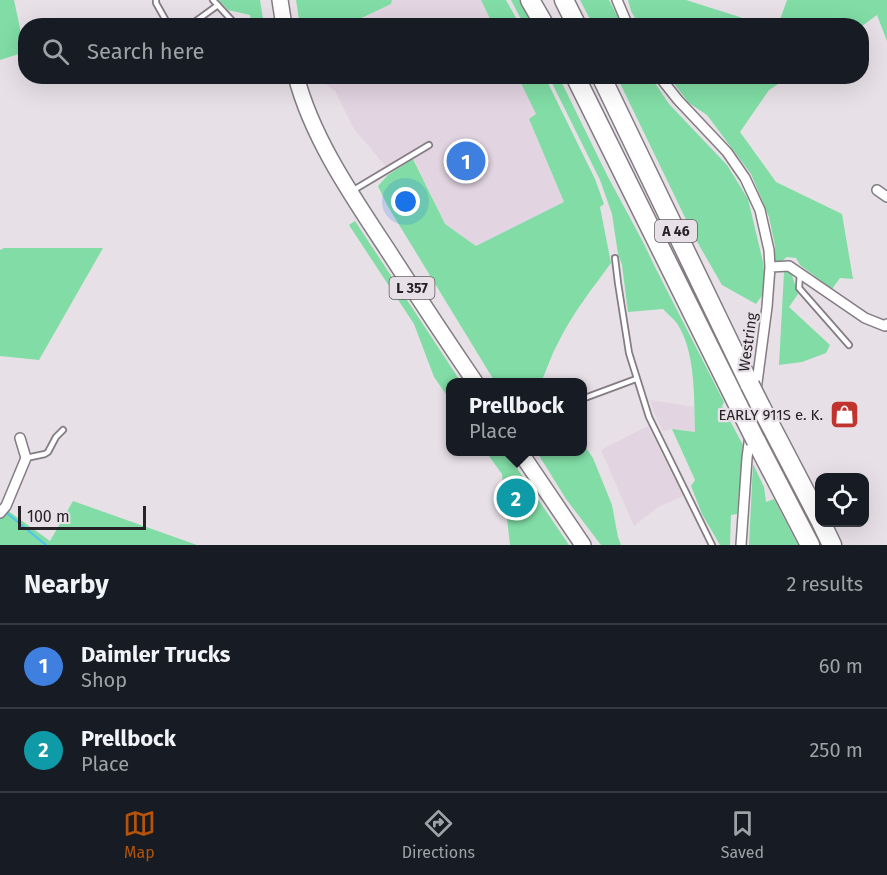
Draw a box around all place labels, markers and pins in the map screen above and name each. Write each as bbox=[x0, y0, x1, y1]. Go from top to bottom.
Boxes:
pin: 1 bbox=[446, 138, 486, 184]
shop icon: EARLY 911S e. K. bbox=[828, 399, 860, 431]
place label: EARLY 911S e. K. bbox=[718, 406, 823, 424]
pin: 2 bbox=[496, 476, 536, 520]

